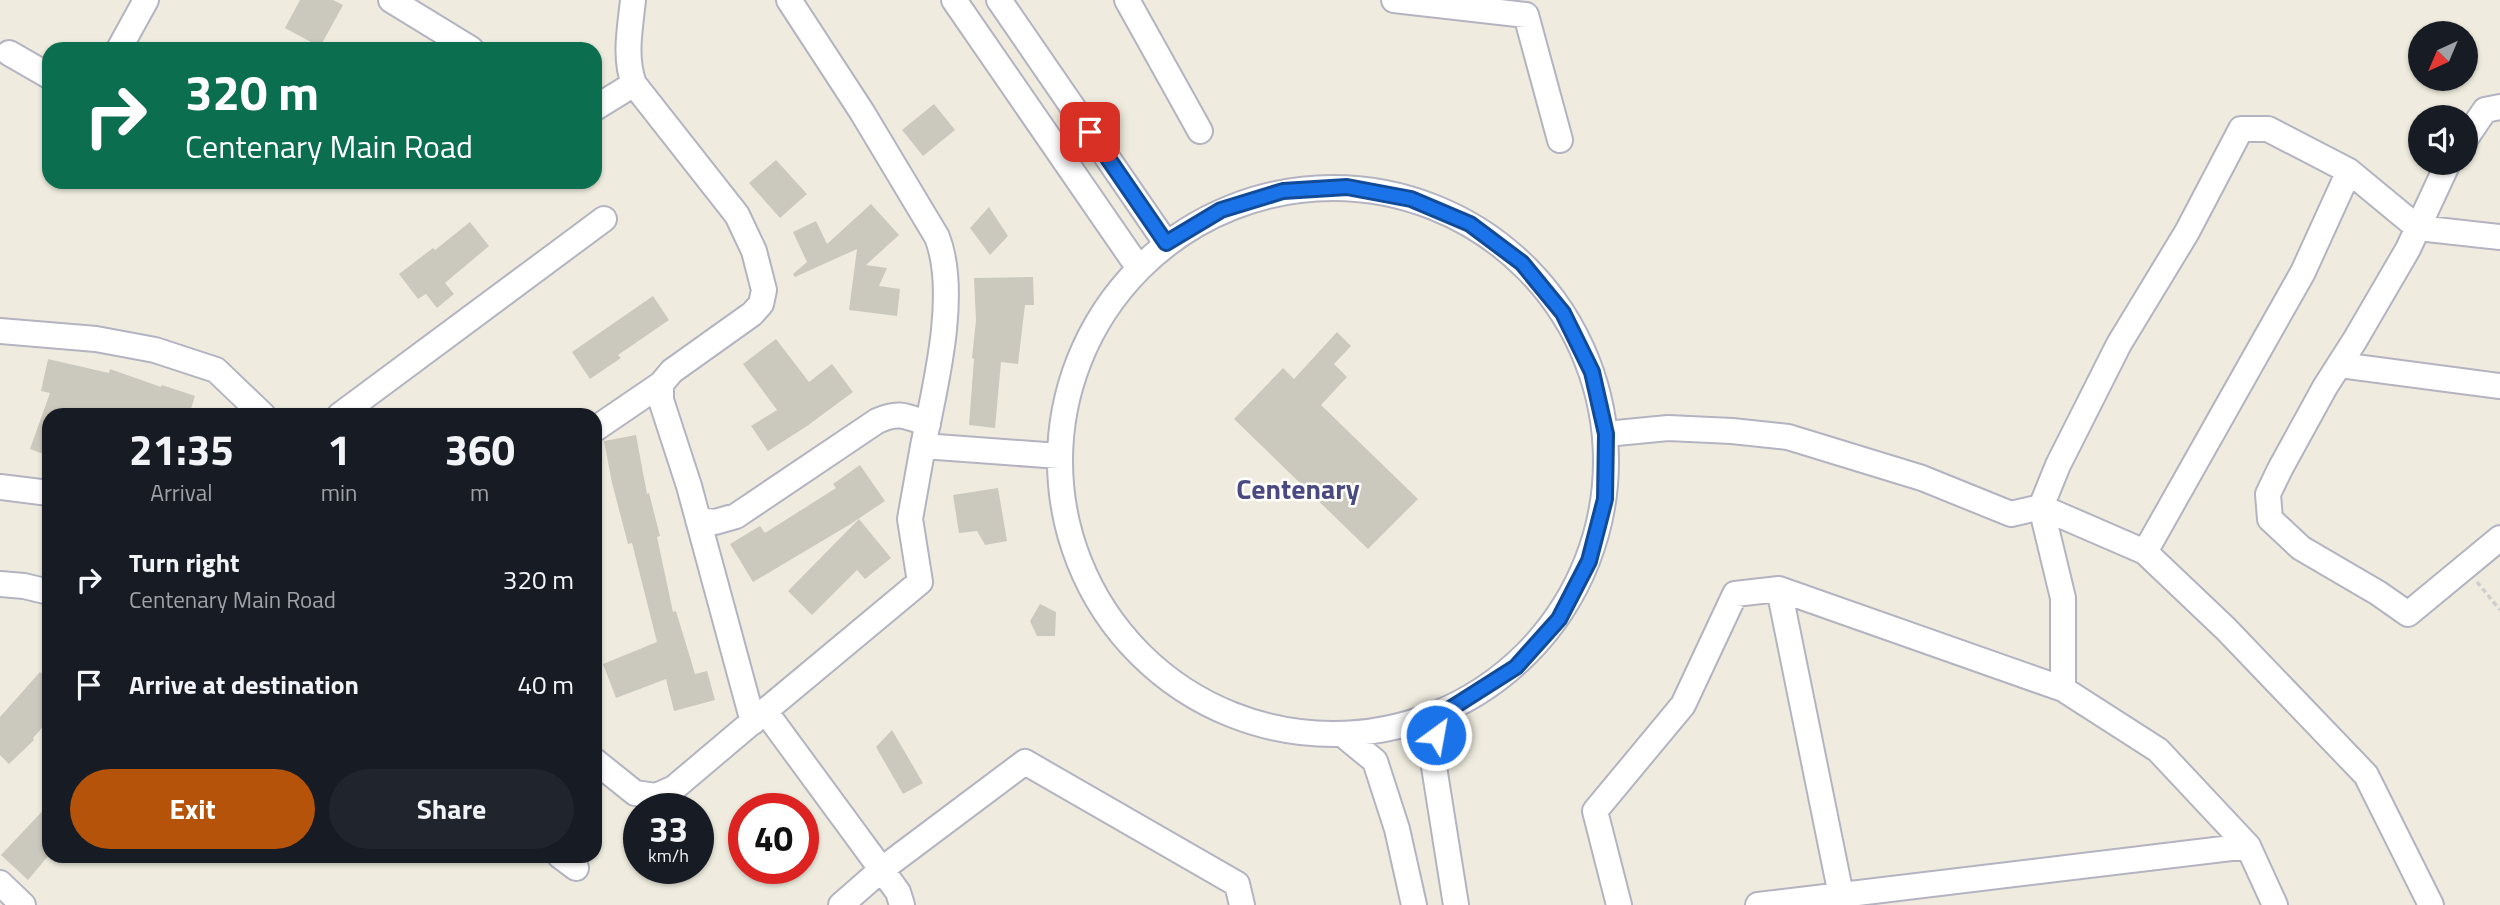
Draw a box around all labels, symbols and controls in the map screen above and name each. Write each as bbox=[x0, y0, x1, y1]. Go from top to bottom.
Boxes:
north arrow bbox=[2408, 21, 2478, 91]
map controls bbox=[2408, 21, 2478, 175]
text: 320 m bbox=[185, 54, 319, 129]
icon: right bbox=[70, 70, 161, 161]
pin bbox=[1060, 102, 1120, 162]
button: sound bbox=[2408, 105, 2478, 175]
icon: arrive bbox=[1071, 113, 1109, 151]
text: Centenary Main Road bbox=[185, 122, 473, 170]
text: 21:35 bbox=[129, 417, 234, 481]
text: 1 bbox=[327, 417, 351, 481]
text: 360 bbox=[444, 417, 515, 481]
district label: Centenary bbox=[1236, 467, 1360, 510]
text: Arrival bbox=[150, 475, 213, 510]
text: min bbox=[321, 475, 357, 510]
text: m bbox=[470, 475, 489, 510]
text: Turn right bbox=[129, 543, 240, 582]
text: 320 m bbox=[503, 560, 574, 599]
icon: right bbox=[70, 561, 108, 599]
text: Centenary Main Road bbox=[129, 582, 336, 617]
text: Arrive at destination bbox=[129, 665, 359, 704]
text: 40 m bbox=[517, 665, 574, 704]
icon: arrive bbox=[70, 666, 108, 704]
position arrow bbox=[1399, 698, 1473, 772]
button: Exit bbox=[70, 769, 315, 849]
button: Share bbox=[329, 769, 574, 849]
speed limit sign: 40 bbox=[728, 793, 819, 884]
text: 33 bbox=[649, 802, 688, 856]
text: km/h bbox=[648, 842, 689, 869]

